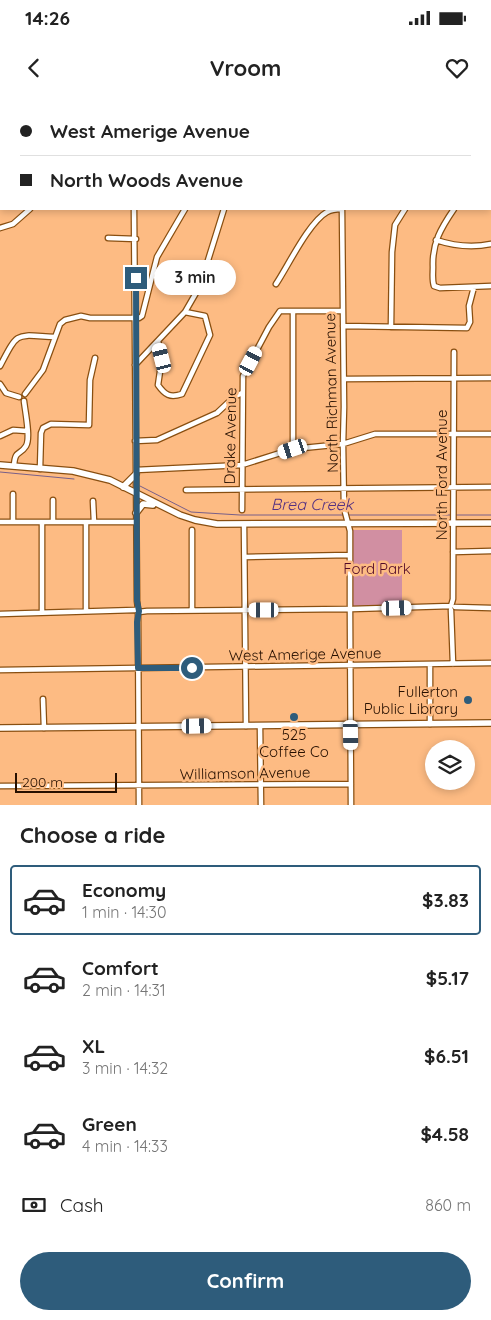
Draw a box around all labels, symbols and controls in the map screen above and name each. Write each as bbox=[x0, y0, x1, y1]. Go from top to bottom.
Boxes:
text: 14:26 bbox=[25, 6, 70, 30]
icon: back bbox=[20, 54, 48, 82]
text: Vroom bbox=[210, 54, 281, 82]
icon: heart bbox=[443, 54, 471, 82]
text: West Amerige Avenue bbox=[50, 119, 250, 143]
text: North Woods Avenue bbox=[50, 168, 243, 192]
callout: 3 min bbox=[154, 260, 236, 296]
route end bbox=[125, 267, 147, 289]
text: 3 min bbox=[174, 267, 216, 287]
street label: North Richman Avenue bbox=[320, 313, 342, 473]
car bbox=[151, 342, 172, 374]
car bbox=[237, 344, 264, 378]
street label: Drake Avenue bbox=[220, 387, 240, 485]
street label: North Ford Avenue bbox=[432, 410, 451, 540]
car bbox=[276, 437, 309, 461]
water label: Brea Creek bbox=[271, 494, 355, 514]
park label: Ford Park bbox=[343, 559, 411, 578]
car bbox=[381, 600, 412, 616]
car bbox=[249, 603, 279, 618]
street label: West Amerige Avenue bbox=[228, 643, 382, 665]
route start bbox=[181, 657, 203, 679]
place label: Fullerton Public Library bbox=[364, 682, 458, 718]
marker: Fullerton Public Library bbox=[462, 694, 474, 706]
marker: 525 Coffee Co bbox=[288, 711, 300, 723]
car bbox=[181, 718, 212, 734]
car bbox=[343, 720, 358, 750]
place label: 525 Coffee Co bbox=[259, 725, 329, 761]
map controls bbox=[425, 740, 475, 790]
button: layers bbox=[425, 740, 475, 790]
street label: Williamson Avenue bbox=[179, 762, 311, 784]
scale bar bbox=[15, 770, 118, 793]
text: 200 m bbox=[22, 773, 63, 791]
text: Choose a ride bbox=[20, 821, 165, 849]
icon: car bbox=[22, 878, 67, 923]
text: Economy bbox=[82, 878, 166, 902]
text: $3.83 bbox=[422, 888, 469, 912]
text: 1 min · 14:30 bbox=[82, 902, 166, 922]
icon: car bbox=[22, 956, 67, 1001]
text: Comfort bbox=[82, 956, 159, 980]
text: $5.17 bbox=[426, 966, 469, 990]
text: 2 min · 14:31 bbox=[82, 980, 166, 1000]
icon: car bbox=[22, 1034, 67, 1079]
text: XL bbox=[82, 1034, 105, 1058]
text: $6.51 bbox=[424, 1044, 469, 1068]
text: 3 min · 14:32 bbox=[82, 1058, 168, 1078]
icon: car bbox=[22, 1112, 67, 1157]
text: Green bbox=[82, 1112, 137, 1136]
text: $4.58 bbox=[420, 1122, 469, 1146]
text: 4 min · 14:33 bbox=[82, 1136, 168, 1156]
icon: cash bbox=[20, 1191, 48, 1219]
text: Cash bbox=[60, 1193, 104, 1217]
text: 860 m bbox=[425, 1195, 471, 1215]
button: Confirm bbox=[20, 1252, 471, 1310]

